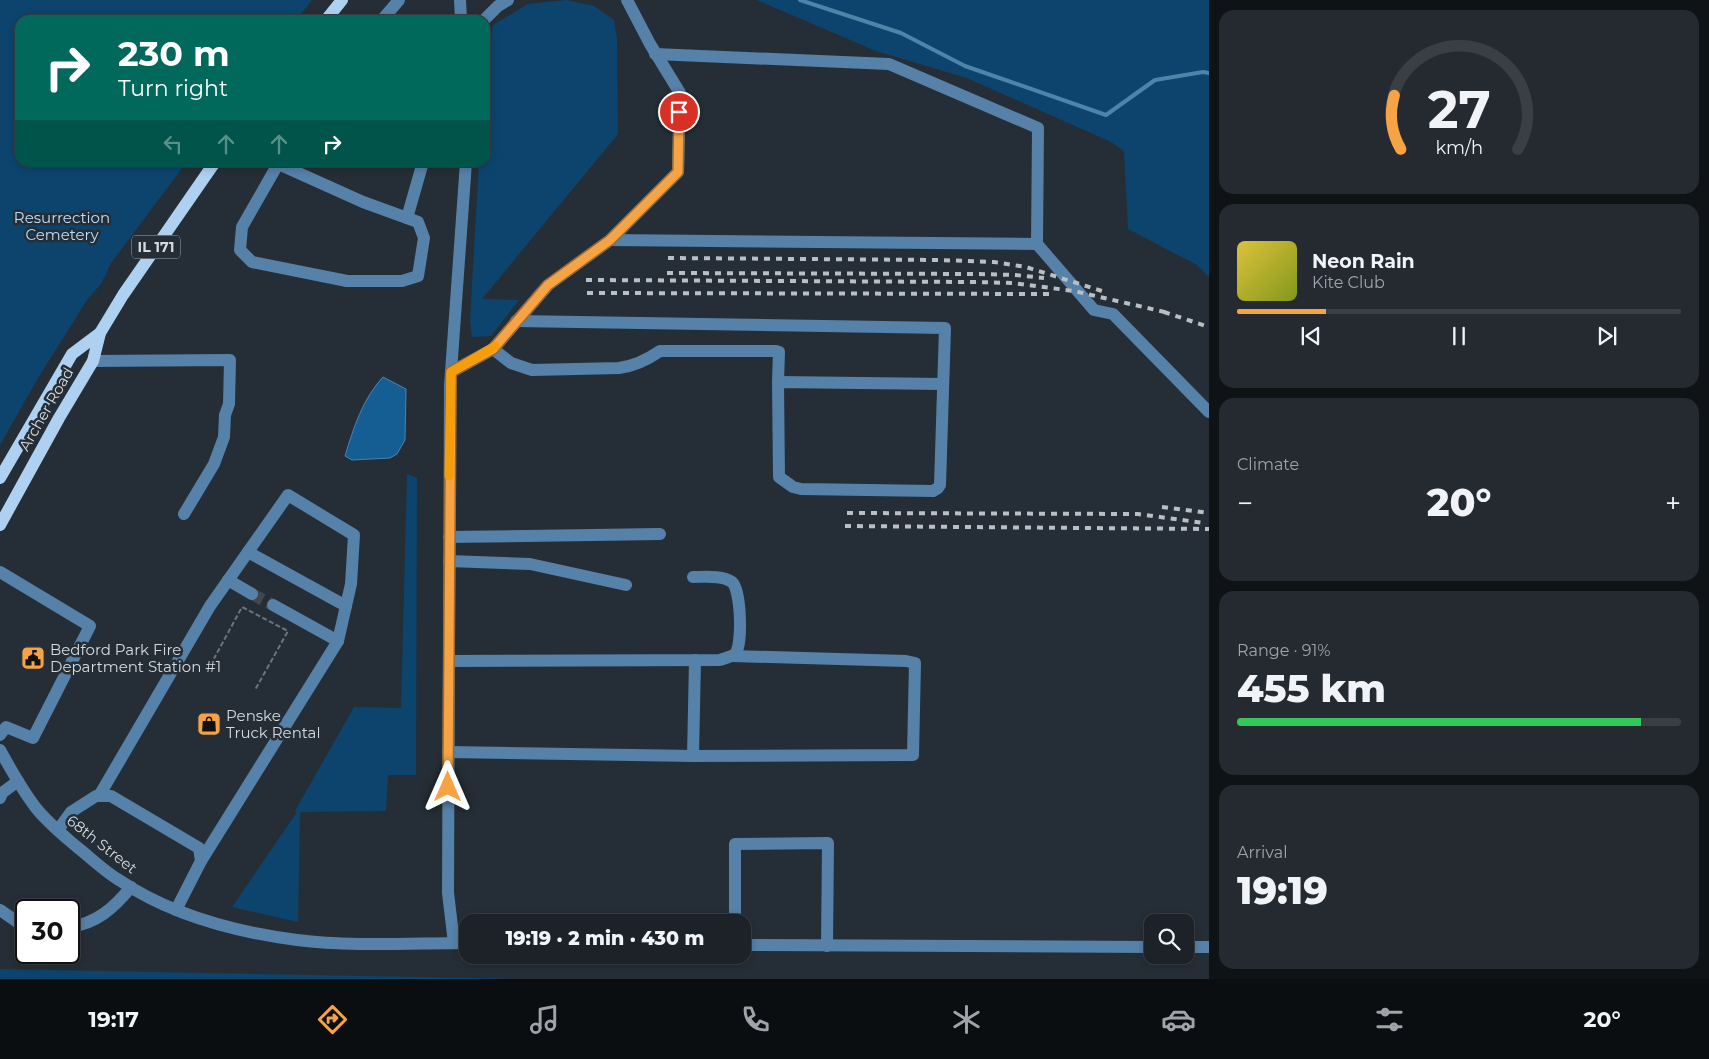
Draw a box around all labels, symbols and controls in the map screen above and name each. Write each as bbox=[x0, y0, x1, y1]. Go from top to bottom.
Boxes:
text: 230 m bbox=[118, 32, 230, 75]
icon: right bbox=[35, 35, 100, 100]
text: Turn right bbox=[118, 75, 228, 102]
text: 27 bbox=[1428, 78, 1490, 141]
pin bbox=[658, 91, 700, 133]
icon: arrive bbox=[665, 98, 693, 126]
icon: left bbox=[159, 130, 187, 158]
icon: ahead bbox=[212, 130, 240, 158]
icon: ahead bbox=[265, 130, 293, 158]
icon: right bbox=[318, 130, 346, 158]
text: km/h bbox=[1435, 137, 1483, 158]
park label: Resurrection Cemetery bbox=[14, 208, 110, 244]
road number: IL 171 bbox=[132, 236, 180, 258]
text: Neon Rain bbox=[1312, 250, 1415, 273]
text: Kite Club bbox=[1312, 273, 1385, 292]
icon: previous bbox=[1297, 322, 1325, 350]
icon: pause bbox=[1445, 322, 1473, 350]
icon: next bbox=[1593, 322, 1621, 350]
street label: Archer Road bbox=[14, 364, 78, 454]
text: Climate bbox=[1237, 455, 1299, 474]
text: 20° bbox=[1427, 479, 1491, 526]
text: − bbox=[1237, 486, 1253, 520]
text: + bbox=[1665, 486, 1681, 520]
place label: Bedford Park Fire Department Station #1 bbox=[50, 640, 221, 676]
text: Range · 91% bbox=[1237, 641, 1331, 660]
public building icon: Bedford Park Fire Department Station #1 bbox=[20, 645, 46, 671]
text: 455 km bbox=[1237, 665, 1386, 712]
place label: Penske Truck Rental bbox=[226, 706, 320, 742]
shop icon: Penske Truck Rental bbox=[196, 711, 222, 737]
position arrow bbox=[421, 760, 473, 812]
street label: 68th Street bbox=[63, 811, 141, 877]
text: Arrival bbox=[1237, 843, 1287, 862]
text: 19:19 bbox=[1237, 867, 1328, 914]
speed limit sign: 30 bbox=[15, 899, 80, 964]
map controls bbox=[1144, 914, 1194, 964]
button: search bbox=[1144, 914, 1194, 964]
text: 19:19 · 2 min · 430 m bbox=[506, 927, 704, 950]
icon: directions bbox=[315, 1002, 350, 1037]
icon: music bbox=[527, 1002, 562, 1037]
icon: phone bbox=[738, 1002, 773, 1037]
icon: climate bbox=[949, 1002, 984, 1037]
icon: car bbox=[1161, 1002, 1196, 1037]
icon: filters bbox=[1372, 1002, 1407, 1037]
text: 19:17 bbox=[88, 1006, 139, 1033]
text: 20° bbox=[1584, 1006, 1621, 1033]

